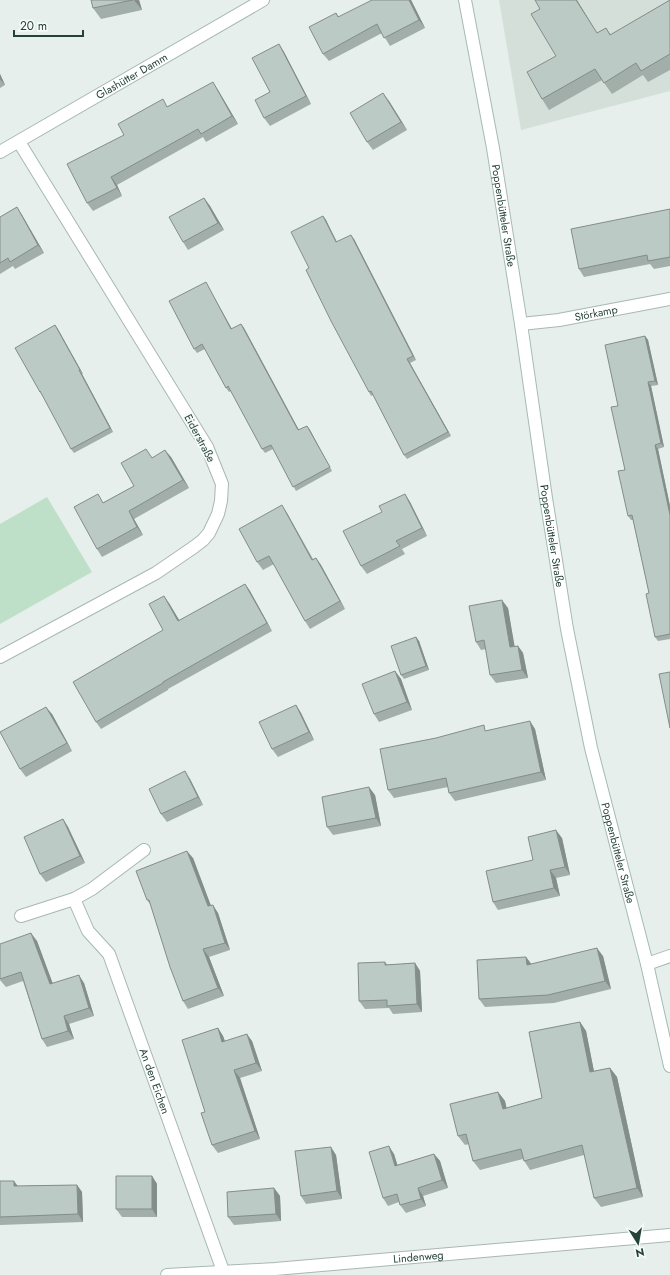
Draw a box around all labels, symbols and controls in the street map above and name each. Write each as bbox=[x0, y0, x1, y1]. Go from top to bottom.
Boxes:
scale bar bbox=[14, 12, 83, 38]
text: 20 m bbox=[20, 17, 47, 35]
street label: Glashütter Damm bbox=[93, 49, 170, 103]
street label: Poppenbütteler Straße bbox=[488, 163, 520, 268]
street label: Störkamp bbox=[573, 301, 619, 325]
street label: Eiderstraße bbox=[181, 411, 220, 465]
street label: Poppenbütteler Straße bbox=[536, 484, 568, 589]
street label: Poppenbütteler Straße bbox=[597, 801, 639, 905]
street label: An den Eichen bbox=[135, 1046, 174, 1116]
north arrow bbox=[618, 1223, 658, 1263]
text: N bbox=[634, 1244, 646, 1262]
street label: Lindenweg bbox=[392, 1247, 444, 1267]

